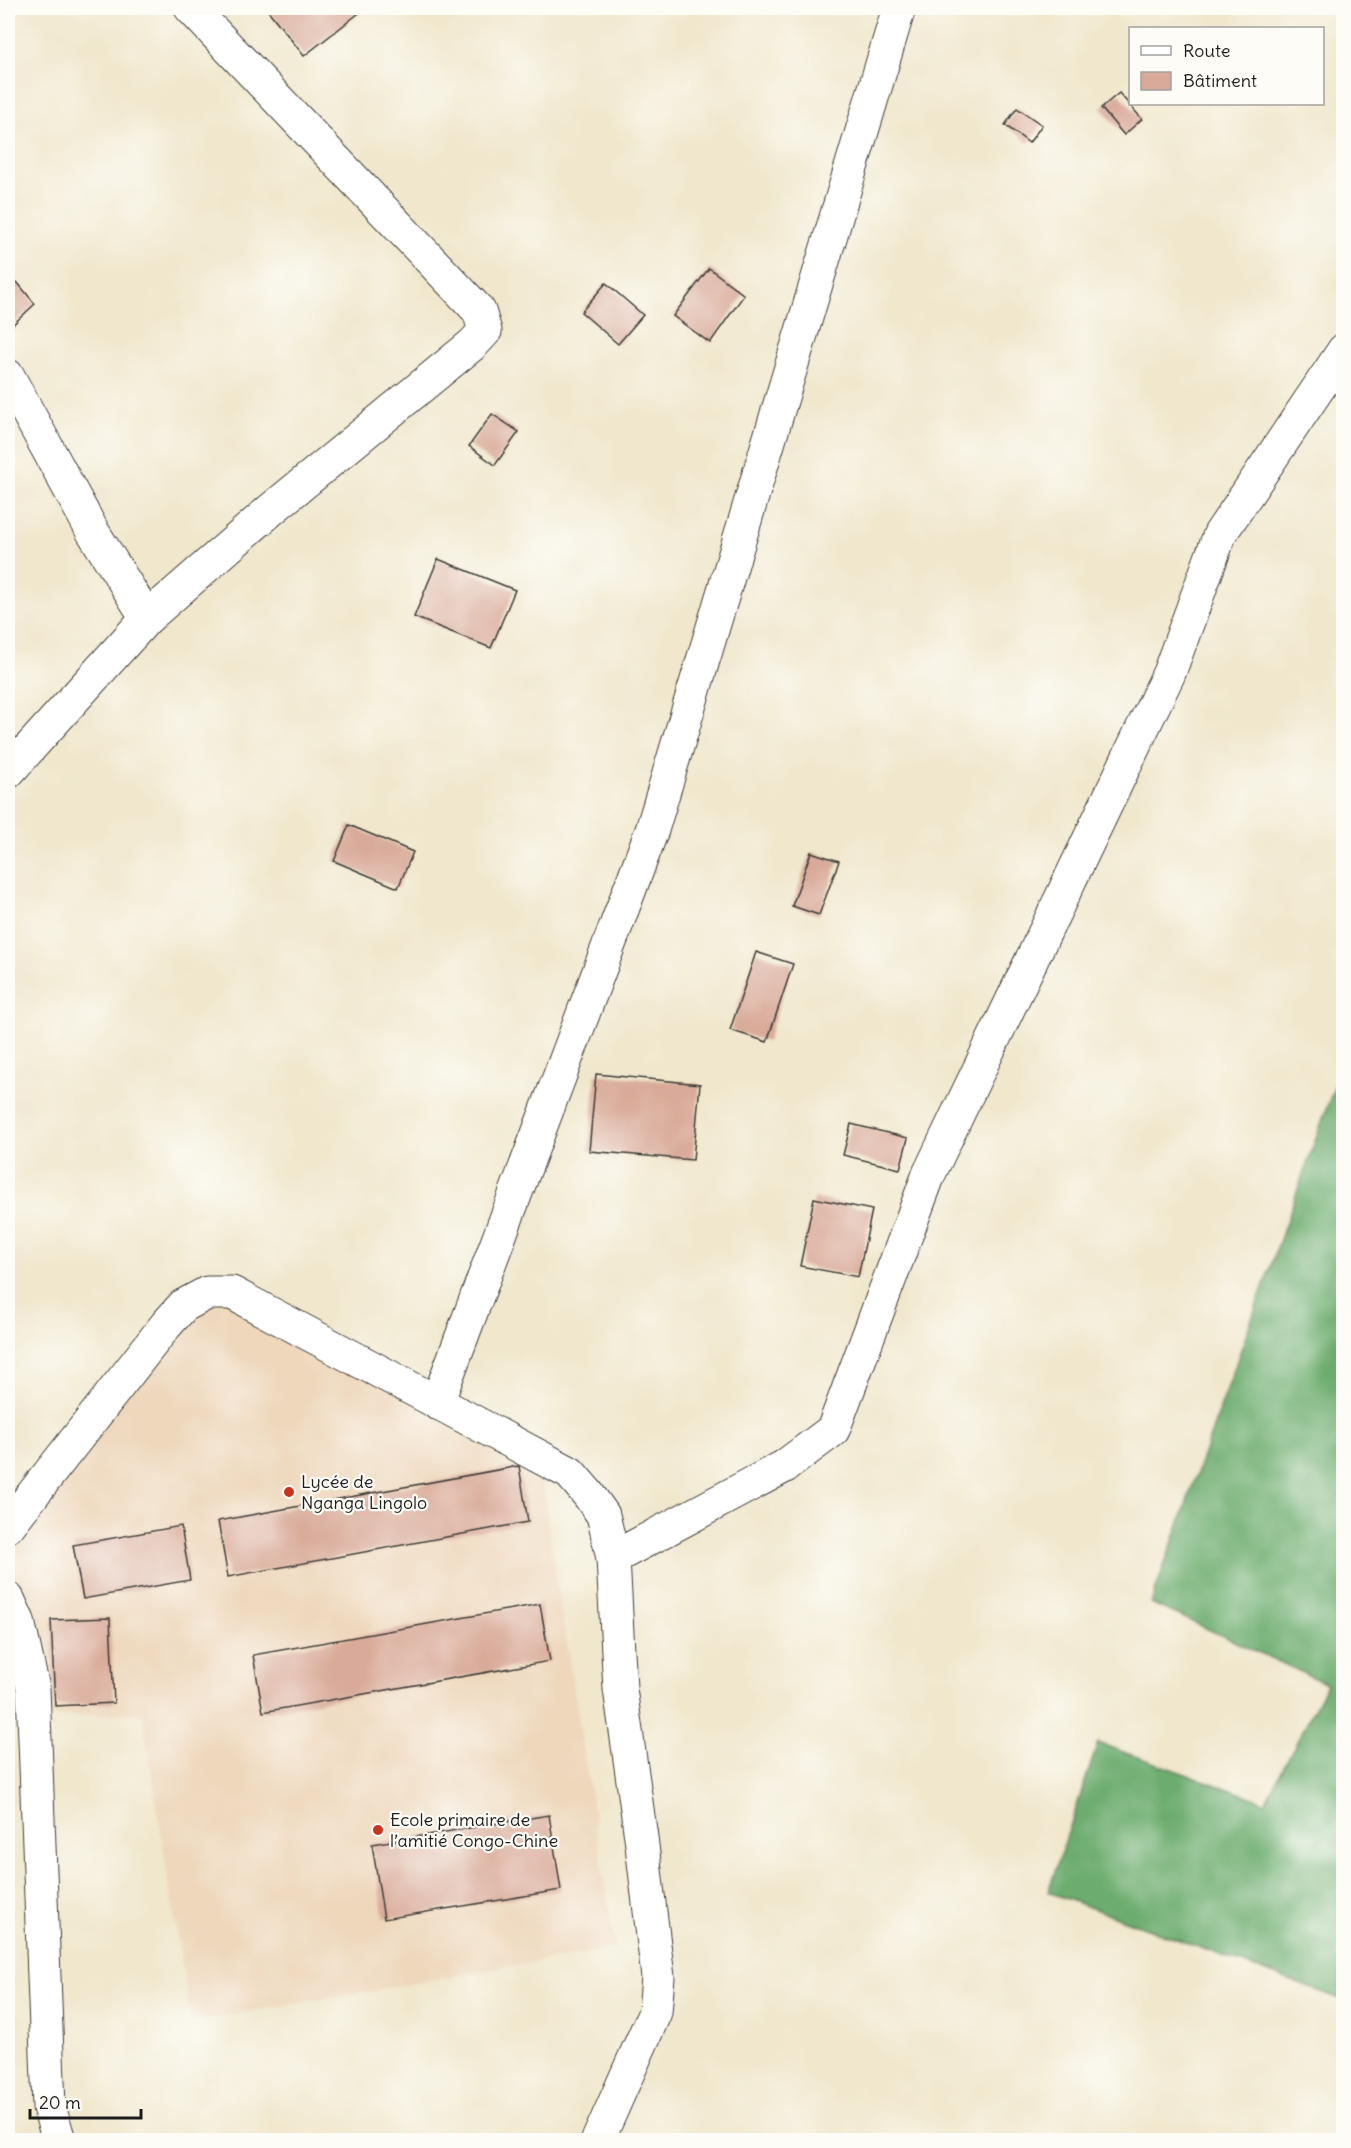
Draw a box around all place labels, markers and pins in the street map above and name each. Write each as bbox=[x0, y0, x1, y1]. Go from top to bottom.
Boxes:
place label: Lycée de Nganga Lingolo bbox=[301, 1470, 427, 1514]
marker: Lycée de Nganga Lingolo bbox=[282, 1485, 296, 1499]
place label: Ecole primaire de l’amitié Congo-Chine bbox=[390, 1808, 558, 1852]
marker: Ecole primaire de l’amitié Congo-Chine bbox=[371, 1823, 385, 1837]

